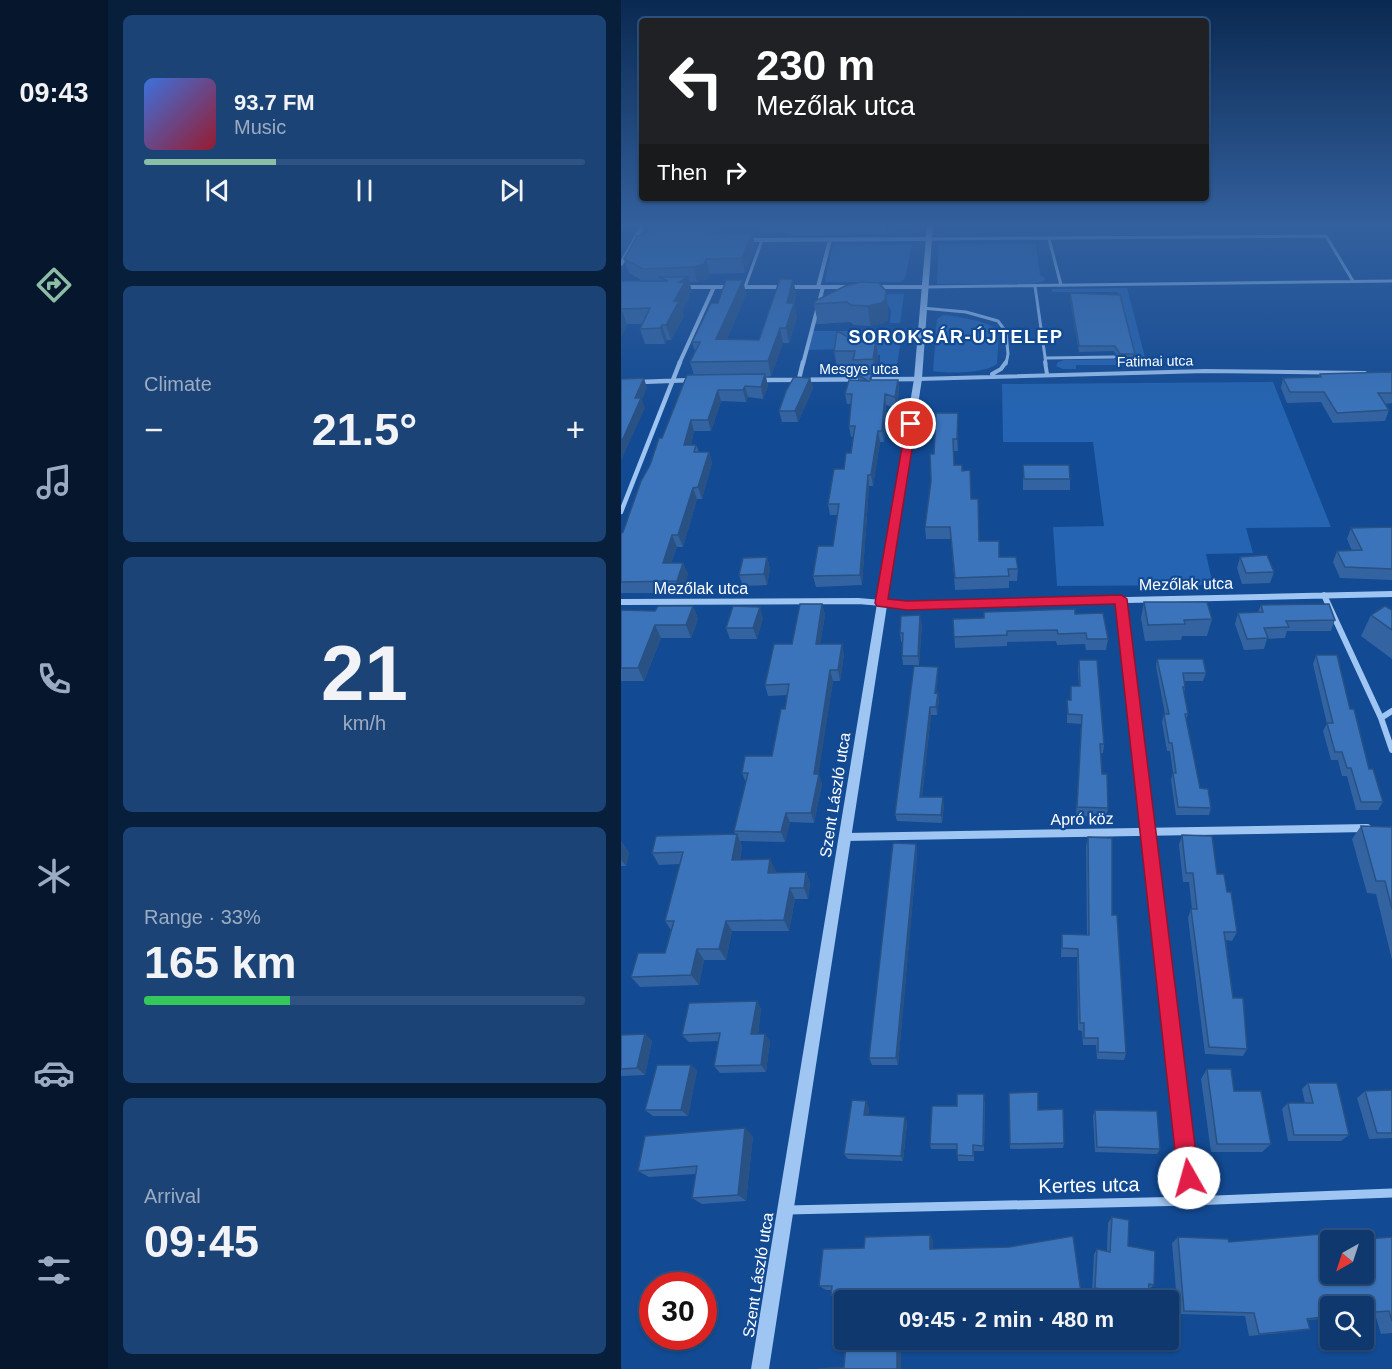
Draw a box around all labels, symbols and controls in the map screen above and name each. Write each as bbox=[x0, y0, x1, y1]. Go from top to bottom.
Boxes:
icon: left bbox=[657, 42, 735, 120]
text: 230 m bbox=[756, 42, 875, 89]
text: 09:43 bbox=[19, 78, 89, 108]
text: 93.7 FM bbox=[234, 90, 315, 115]
text: Mezőlak utca bbox=[756, 91, 915, 121]
text: Music bbox=[234, 116, 286, 138]
icon: right bbox=[719, 156, 752, 189]
text: Then bbox=[657, 160, 707, 185]
icon: previous bbox=[201, 174, 234, 207]
icon: pause bbox=[348, 174, 381, 207]
icon: next bbox=[495, 174, 528, 207]
icon: directions bbox=[33, 264, 75, 306]
district label: SOROKSÁR-ÚJTELEP bbox=[848, 326, 1064, 347]
street label: Fatimai utca bbox=[1117, 352, 1193, 370]
street label: Mesgye utca bbox=[819, 361, 899, 377]
text: Climate bbox=[144, 373, 212, 395]
pin bbox=[885, 398, 936, 449]
text: 21.5° bbox=[312, 404, 417, 455]
icon: arrive bbox=[894, 407, 927, 440]
text: − bbox=[144, 411, 163, 448]
text: + bbox=[566, 411, 585, 448]
icon: music bbox=[33, 461, 75, 503]
street label: Mezőlak utca bbox=[1139, 575, 1233, 593]
street label: Mezőlak utca bbox=[654, 580, 748, 597]
text: 21 bbox=[321, 629, 408, 717]
icon: phone bbox=[33, 658, 75, 700]
text: km/h bbox=[343, 712, 386, 734]
street label: Szent László utca bbox=[817, 731, 853, 859]
street label: Apró köz bbox=[1050, 810, 1114, 828]
icon: climate bbox=[33, 855, 75, 897]
text: Range · 33% bbox=[144, 906, 261, 928]
text: 165 km bbox=[144, 937, 297, 988]
icon: car bbox=[33, 1052, 75, 1094]
position arrow bbox=[1157, 1146, 1221, 1210]
street label: Kertes utca bbox=[1038, 1173, 1141, 1197]
text: Arrival bbox=[144, 1185, 201, 1207]
street label: Szent László utca bbox=[740, 1211, 776, 1339]
text: 09:45 bbox=[144, 1216, 259, 1267]
north arrow bbox=[1320, 1230, 1374, 1284]
map controls bbox=[1320, 1230, 1374, 1350]
icon: filters bbox=[33, 1249, 75, 1291]
speed limit sign: 30 bbox=[639, 1272, 717, 1350]
button: search bbox=[1320, 1296, 1374, 1350]
text: 09:45 · 2 min · 480 m bbox=[899, 1307, 1114, 1332]

